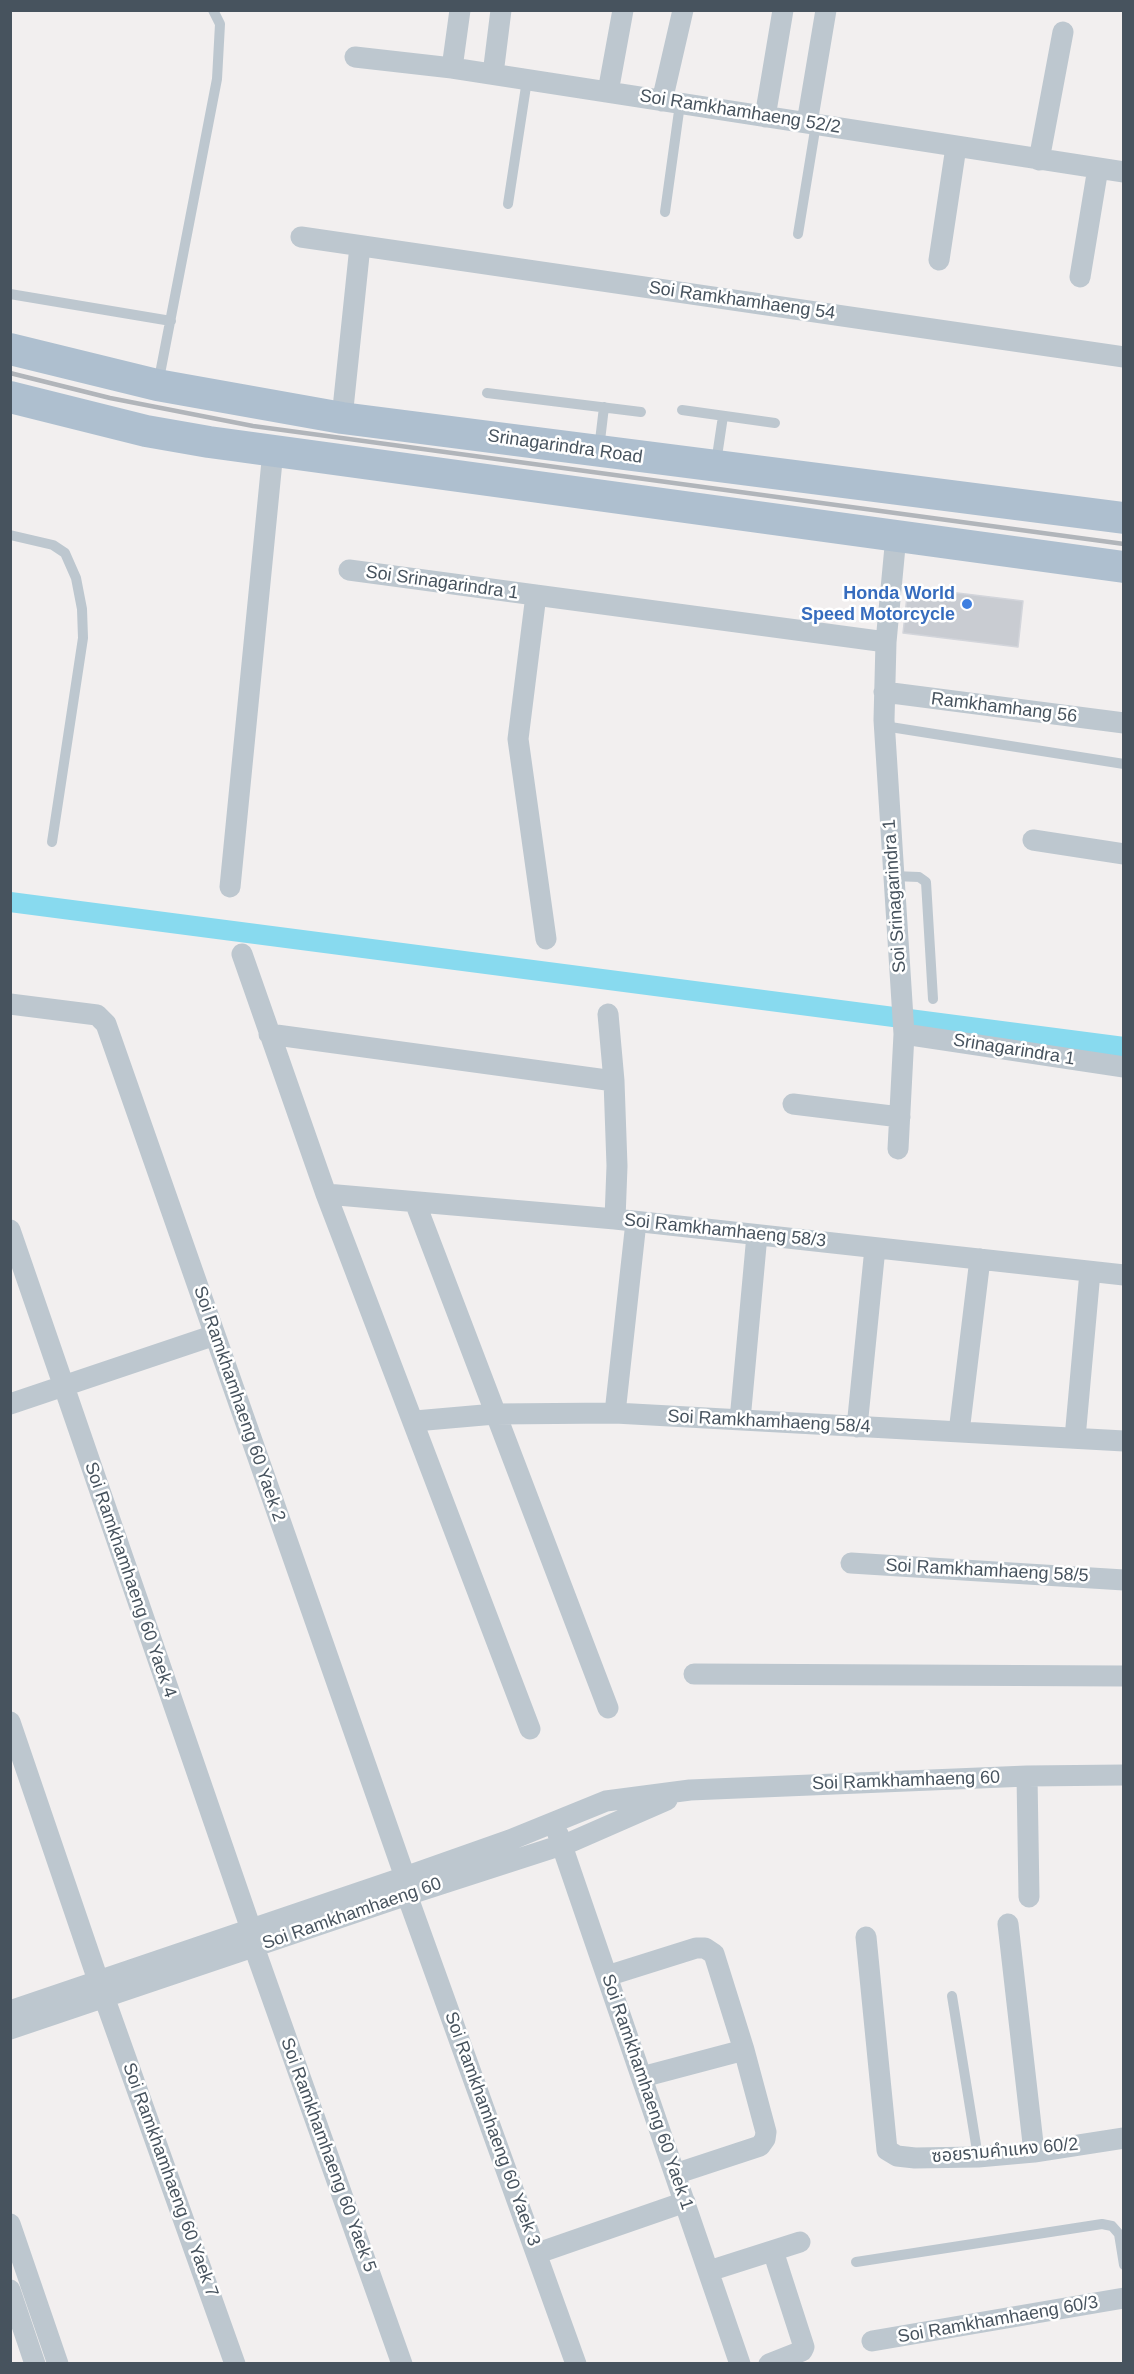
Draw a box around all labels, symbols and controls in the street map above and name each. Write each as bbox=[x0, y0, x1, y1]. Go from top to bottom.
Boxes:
street label: Soi Ramkhamhaeng 52/2 bbox=[638, 85, 842, 139]
street label: Soi Ramkhamhaeng 54 bbox=[647, 277, 837, 325]
street label: Srinagarindra Road bbox=[486, 425, 644, 469]
street label: Soi Srinagarindra 1 bbox=[364, 562, 520, 604]
place label: Honda World Speed Motorcycle bbox=[801, 583, 955, 626]
marker: Honda World Speed Motorcycle bbox=[960, 597, 974, 611]
street label: Ramkhamhang 56 bbox=[930, 688, 1078, 728]
street label: Soi Srinagarindra 1 bbox=[879, 818, 911, 974]
street label: Srinagarindra 1 bbox=[952, 1030, 1076, 1070]
street label: Soi Ramkhamhaeng 58/3 bbox=[623, 1210, 827, 1252]
street label: Soi Ramkhamhaeng 60 Yaek 2 bbox=[188, 1283, 290, 1525]
street label: Soi Ramkhamhaeng 58/4 bbox=[667, 1406, 871, 1438]
street label: Soi Ramkhamhaeng 60 Yaek 4 bbox=[79, 1459, 181, 1701]
street label: Soi Ramkhamhaeng 58/5 bbox=[885, 1555, 1089, 1587]
street label: Soi Ramkhamhaeng 60 bbox=[812, 1767, 1000, 1795]
street label: Soi Ramkhamhaeng 60 bbox=[260, 1873, 444, 1955]
street label: Soi Ramkhamhaeng 60 Yaek 1 bbox=[596, 1971, 698, 2213]
street label: Soi Ramkhamhaeng 60 Yaek 3 bbox=[439, 2009, 545, 2249]
street label: Soi Ramkhamhaeng 60 Yaek 5 bbox=[275, 2035, 381, 2275]
street label: Soi Ramkhamhaeng 60 Yaek 7 bbox=[117, 2060, 223, 2300]
street label: ซอยรามคำแหง 60/2 bbox=[931, 2134, 1079, 2168]
street label: Soi Ramkhamhaeng 60/3 bbox=[896, 2292, 1100, 2348]

